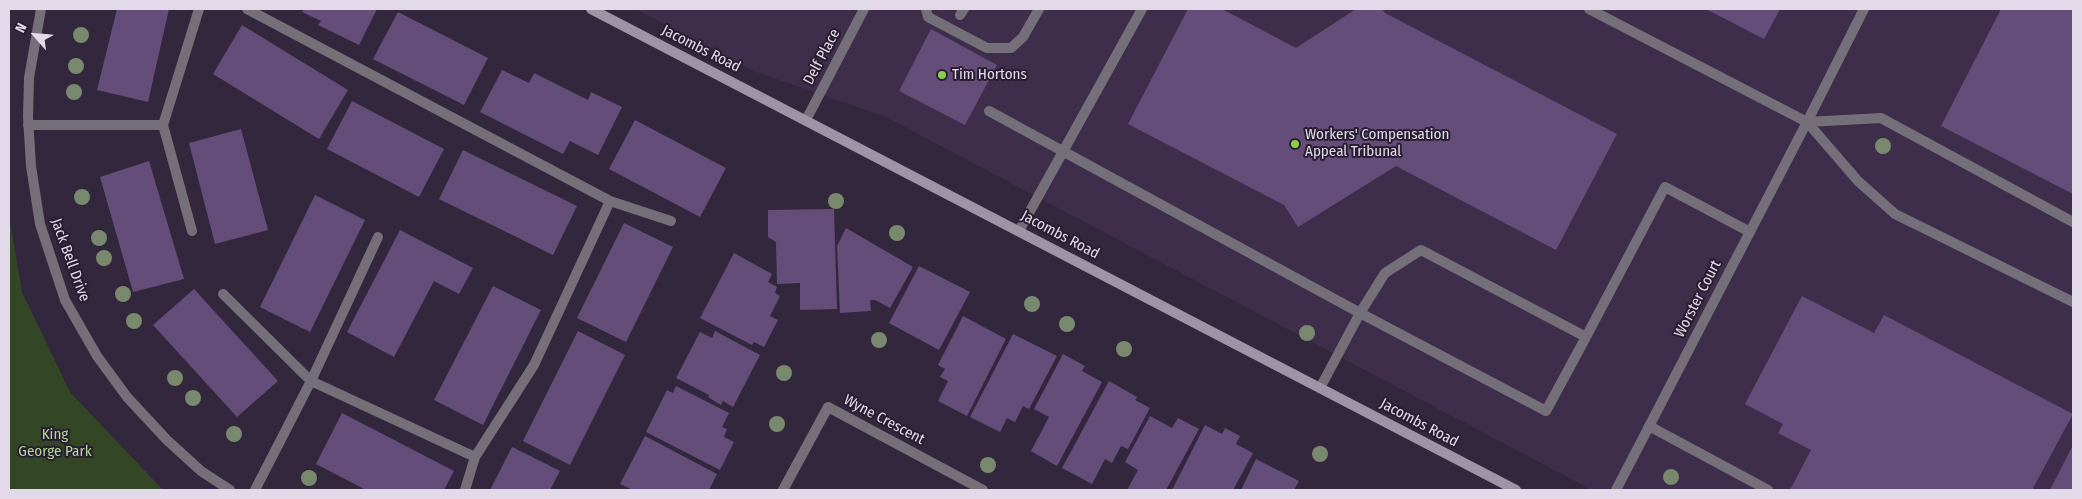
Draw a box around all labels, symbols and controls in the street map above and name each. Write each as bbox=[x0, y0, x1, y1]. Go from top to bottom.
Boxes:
north arrow bbox=[10, 10, 60, 60]
text: N bbox=[12, 20, 31, 36]
street label: Jacombs Road bbox=[659, 21, 743, 77]
street label: Delf Place bbox=[800, 26, 844, 88]
place label: Tim Hortons bbox=[952, 66, 1027, 84]
marker: Tim Hortons bbox=[936, 69, 948, 81]
place label: Workers' Compensation Appeal Tribunal bbox=[1305, 126, 1449, 161]
marker: Workers' Compensation Appeal Tribunal bbox=[1289, 138, 1301, 150]
street label: Jacombs Road bbox=[1018, 207, 1102, 263]
street label: Jack Bell Drive bbox=[47, 216, 93, 304]
street label: Worster Court bbox=[1671, 257, 1725, 341]
street label: Wyne Crescent bbox=[840, 391, 928, 449]
street label: Jacombs Road bbox=[1377, 395, 1461, 451]
park label: King George Park bbox=[18, 426, 92, 461]

